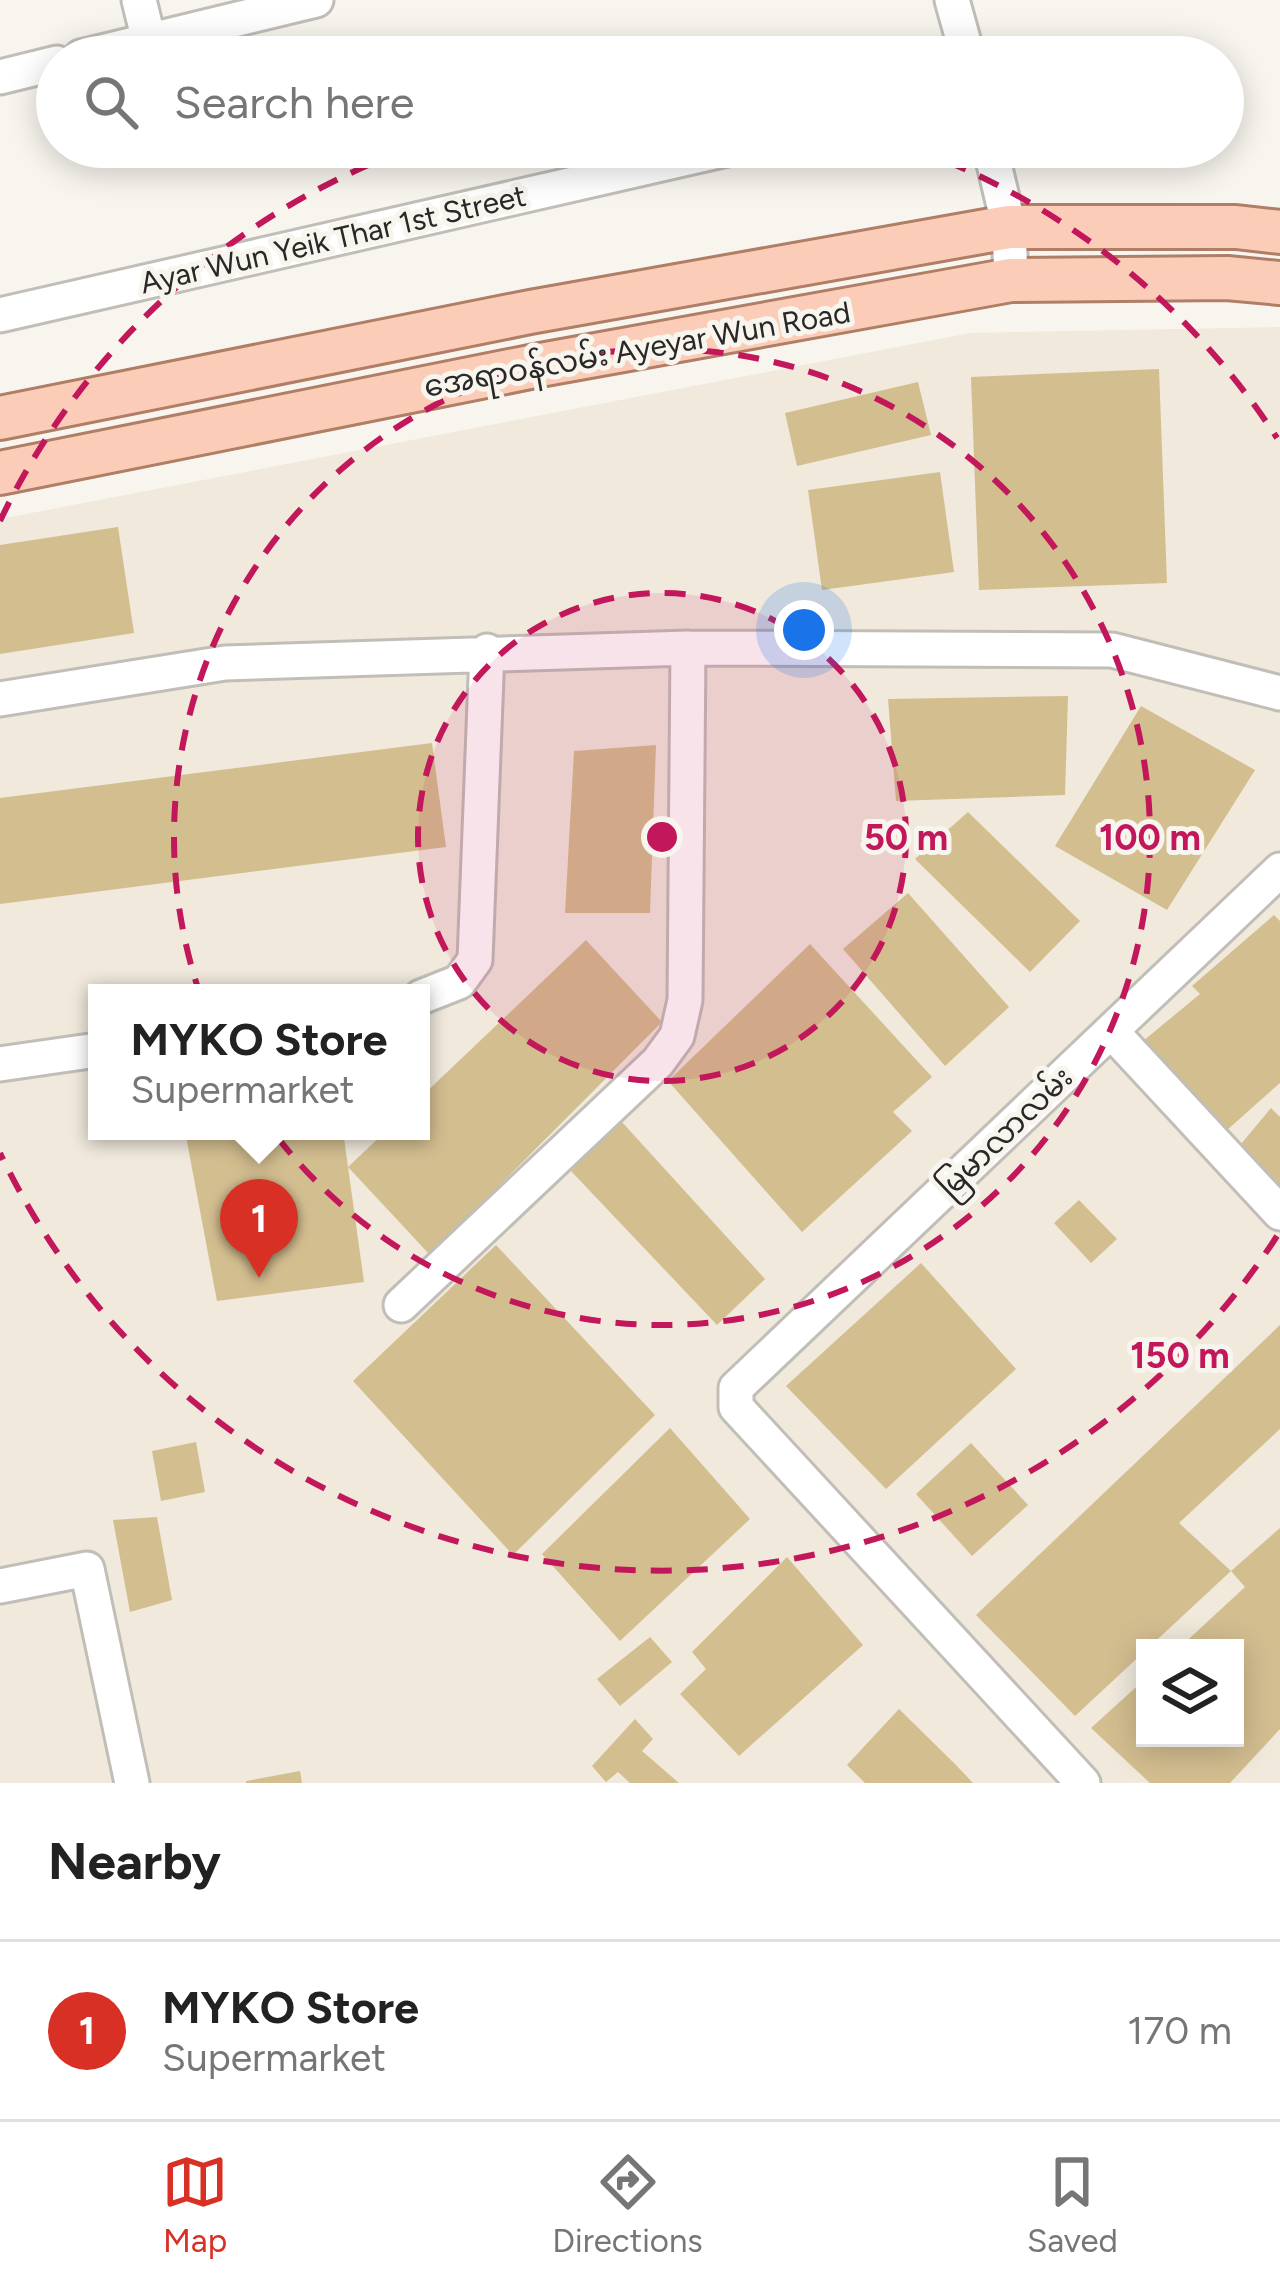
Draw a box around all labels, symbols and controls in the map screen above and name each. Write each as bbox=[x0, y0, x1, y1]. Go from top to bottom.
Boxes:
search box bbox=[36, 36, 1244, 168]
icon: search bbox=[78, 69, 144, 135]
text: Search here bbox=[174, 75, 414, 129]
street label: Ayar Wun Yeik Thar 1st Street bbox=[137, 177, 529, 301]
street label: အေရာဝန်လမ်း Ayeyar Wun Road bbox=[420, 290, 854, 412]
your location bbox=[774, 600, 834, 660]
centre of rings bbox=[641, 816, 683, 858]
text: 50 m bbox=[864, 816, 948, 859]
text: 100 m bbox=[1099, 816, 1201, 859]
popup bbox=[88, 984, 430, 1140]
text: MYKO Store bbox=[131, 1012, 387, 1066]
street label: မြမာလာလမ်း bbox=[928, 1056, 1085, 1210]
text: Supermarket bbox=[131, 1066, 355, 1113]
pin: 1 bbox=[220, 1179, 298, 1278]
text: 150 m bbox=[1130, 1334, 1230, 1377]
map controls bbox=[1136, 1639, 1244, 1747]
button: layers bbox=[1136, 1639, 1244, 1747]
text: Nearby bbox=[48, 1831, 221, 1892]
text: MYKO Store bbox=[162, 1980, 419, 2034]
text: 1 bbox=[79, 2007, 95, 2054]
text: 170 m bbox=[1127, 2007, 1232, 2054]
text: Supermarket bbox=[162, 2034, 386, 2081]
tab: Map bbox=[162, 2149, 228, 2260]
tab: Directions bbox=[552, 2149, 703, 2260]
tab: Saved bbox=[1027, 2149, 1118, 2260]

